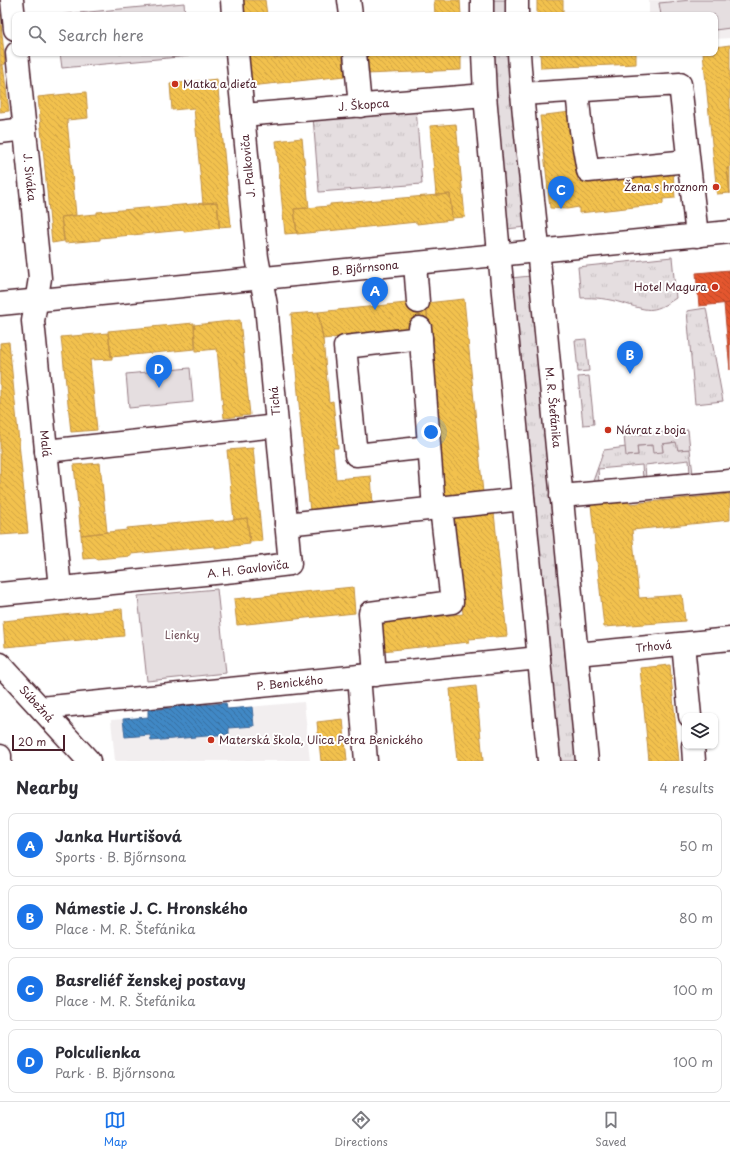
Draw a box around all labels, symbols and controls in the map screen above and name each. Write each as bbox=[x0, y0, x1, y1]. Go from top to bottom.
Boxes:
search box bbox=[12, 12, 718, 56]
icon: search bbox=[26, 23, 48, 45]
text: Search here bbox=[58, 23, 144, 46]
place label: Matka a dieťa bbox=[183, 75, 257, 92]
marker: Matka a dieťa bbox=[170, 79, 180, 89]
street label: J. Škopca bbox=[337, 94, 390, 115]
street label: J. Palkoviča bbox=[236, 134, 259, 198]
street label: J. Siváka bbox=[19, 153, 41, 202]
pin: C bbox=[548, 176, 574, 209]
place label: Žena s hroznom bbox=[624, 178, 708, 195]
marker: Žena s hroznom bbox=[711, 182, 721, 192]
street label: B. Bjőrnsona bbox=[331, 256, 399, 279]
pin: A bbox=[362, 277, 388, 310]
place label: Hotel Magura bbox=[634, 278, 707, 295]
marker: Hotel Magura bbox=[710, 282, 720, 292]
pin: B bbox=[617, 341, 643, 374]
pin: D bbox=[146, 355, 172, 388]
street label: M. R. Štefánika bbox=[541, 366, 566, 449]
street label: Tichá bbox=[265, 386, 284, 416]
place label: Návrat z boja bbox=[616, 421, 686, 438]
your location bbox=[421, 422, 441, 442]
marker: Návrat z boja bbox=[603, 425, 613, 435]
street label: Malá bbox=[36, 429, 56, 458]
street label: A. H. Gavloviča bbox=[206, 555, 290, 582]
park label: Lienky bbox=[165, 626, 199, 643]
street label: Trhová bbox=[635, 636, 673, 656]
street label: P. Benického bbox=[256, 671, 324, 694]
street label: Súbežná bbox=[16, 681, 58, 726]
map controls bbox=[682, 713, 718, 749]
button: layers bbox=[682, 713, 718, 749]
place label: Materská škola, Ulica Petra Benického bbox=[219, 731, 423, 748]
scale bar bbox=[12, 733, 65, 752]
text: 20 m bbox=[18, 733, 46, 750]
marker: Materská škola, Ulica Petra Benického bbox=[206, 735, 216, 745]
text: Nearby bbox=[16, 774, 78, 800]
text: 4 results bbox=[660, 778, 714, 797]
text: Janka Hurtišová bbox=[55, 824, 182, 847]
text: A bbox=[25, 836, 35, 855]
text: 50 m bbox=[679, 836, 713, 855]
text: Sports · B. Bjőrnsona bbox=[55, 847, 186, 866]
text: Námestie J. C. Hronského bbox=[55, 896, 248, 919]
text: B bbox=[26, 908, 34, 927]
text: 80 m bbox=[679, 908, 713, 927]
text: Place · M. R. Štefánika bbox=[55, 919, 195, 938]
text: Basreliéf ženskej postavy bbox=[55, 968, 246, 991]
text: C bbox=[25, 980, 35, 999]
text: 100 m bbox=[673, 980, 713, 999]
text: Place · M. R. Štefánika bbox=[55, 991, 195, 1010]
text: Polculienka bbox=[55, 1040, 141, 1063]
text: D bbox=[25, 1052, 35, 1071]
text: 100 m bbox=[673, 1052, 713, 1071]
text: Park · B. Bjőrnsona bbox=[55, 1063, 175, 1082]
tab: Map bbox=[104, 1109, 127, 1150]
tab: Directions bbox=[334, 1109, 388, 1150]
tab: Saved bbox=[595, 1109, 626, 1150]

